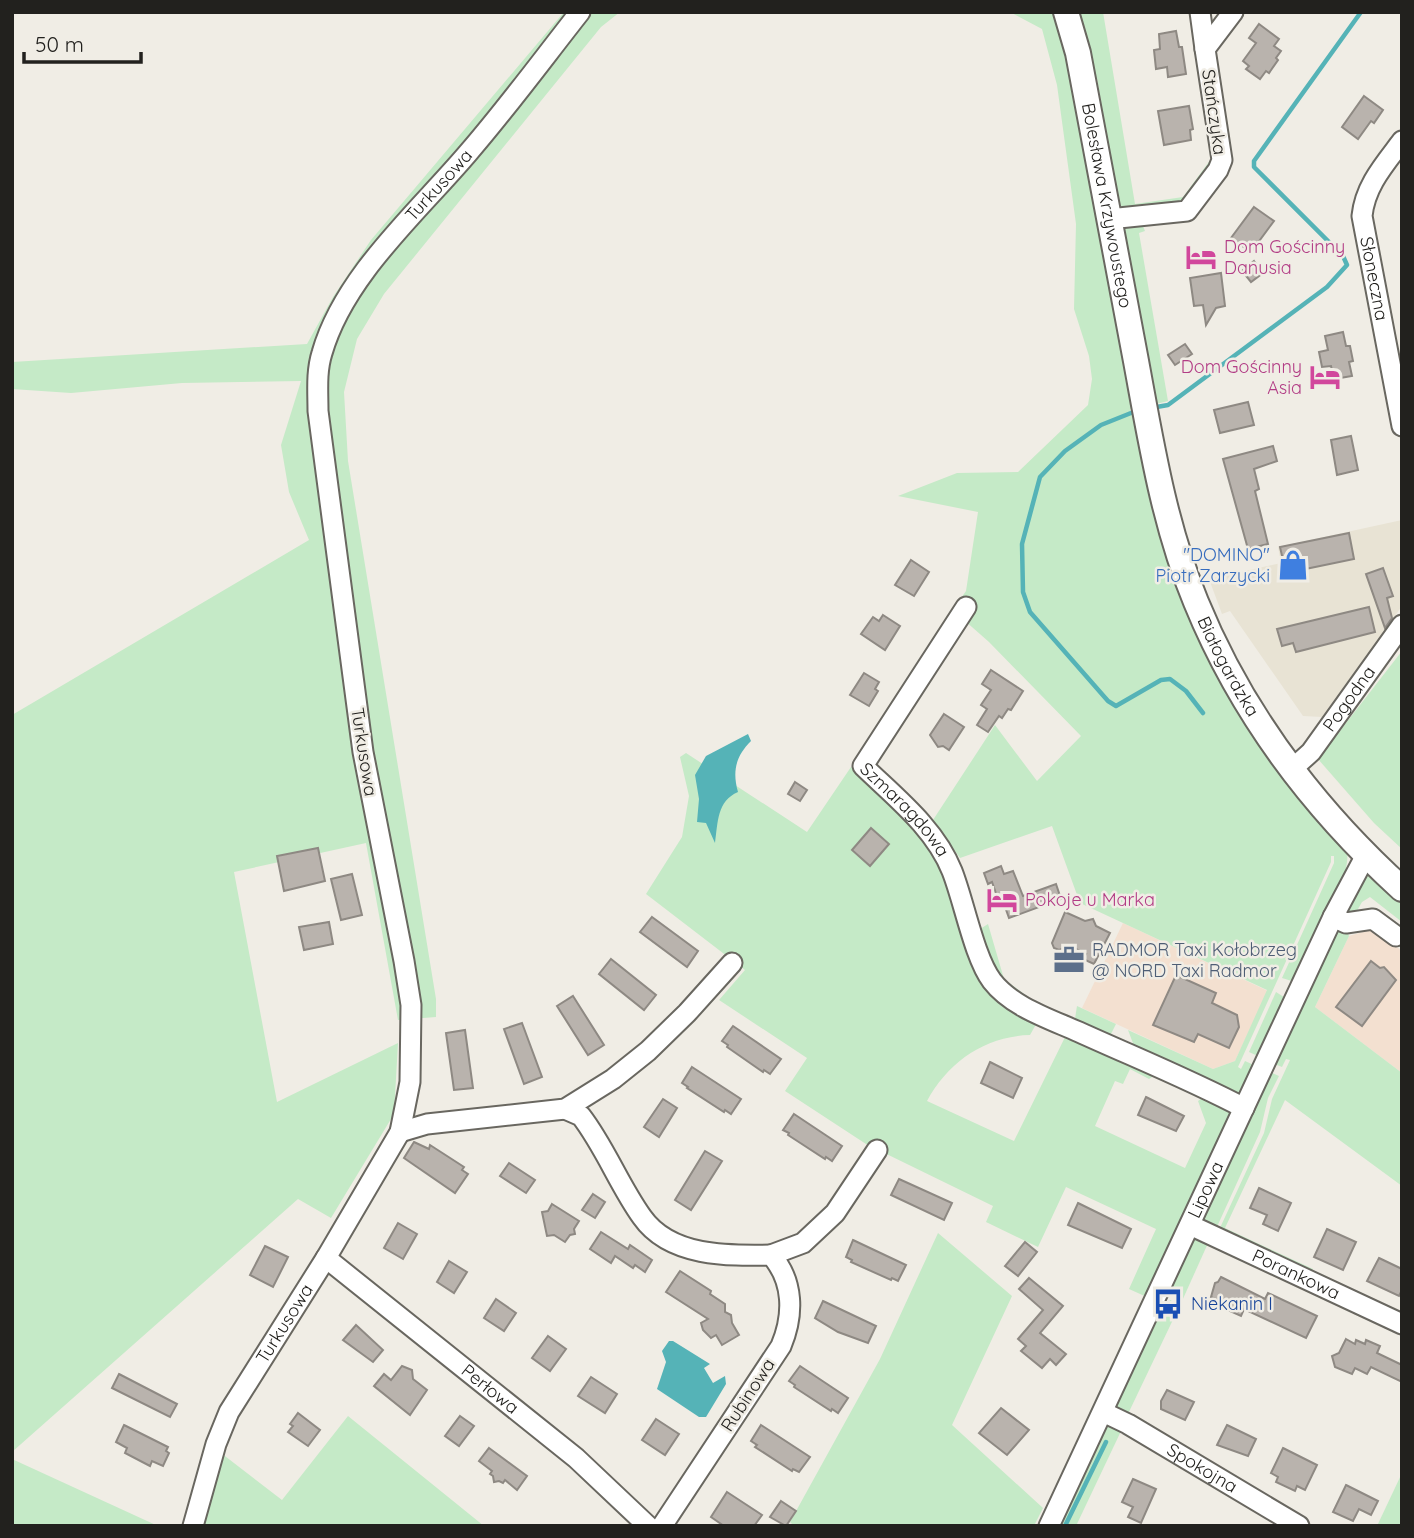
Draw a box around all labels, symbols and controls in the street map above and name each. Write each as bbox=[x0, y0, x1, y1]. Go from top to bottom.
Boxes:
scale bar bbox=[24, 21, 142, 65]
text: 50 m bbox=[35, 31, 84, 57]
street label: Stańczyka bbox=[1197, 68, 1232, 156]
street label: Bolesława Krzywoustego bbox=[1077, 101, 1138, 310]
street label: Turkusowa bbox=[400, 144, 477, 226]
place label: Dom Gościnny Danusia bbox=[1224, 235, 1345, 279]
street label: Słoneczna bbox=[1355, 235, 1394, 322]
hotel icon: Dom Gościnny Danusia bbox=[1184, 240, 1218, 274]
place label: Dom Gościnny Asia bbox=[1181, 355, 1302, 399]
hotel icon: Dom Gościnny Asia bbox=[1308, 360, 1342, 394]
place label: "DOMINO" Piotr Zarzycki bbox=[1156, 543, 1270, 587]
shop icon: "DOMINO" Piotr Zarzycki bbox=[1276, 548, 1310, 582]
street label: Białogardzka bbox=[1193, 613, 1265, 721]
street label: Pogodna bbox=[1317, 661, 1380, 736]
street label: Turkusowa bbox=[346, 706, 383, 798]
street label: Szmaragdowa bbox=[855, 757, 955, 861]
hotel icon: Pokoje u Marka bbox=[985, 883, 1019, 917]
place label: Pokoje u Marka bbox=[1025, 888, 1155, 911]
place label: RADMOR Taxi Kołobrzeg @ NORD Taxi Radmor bbox=[1092, 938, 1297, 982]
office icon: RADMOR Taxi Kołobrzeg @ NORD Taxi Radmor bbox=[1052, 943, 1086, 977]
street label: Lipowa bbox=[1182, 1158, 1228, 1221]
street label: Porankowa bbox=[1249, 1244, 1344, 1304]
street label: Turkusowa bbox=[251, 1279, 318, 1368]
bus stop icon: Niekanin I bbox=[1151, 1287, 1185, 1321]
place label: Niekanin I bbox=[1191, 1292, 1273, 1315]
street label: Rubinowa bbox=[715, 1354, 780, 1436]
street label: Perłowa bbox=[457, 1359, 524, 1419]
street label: Spokojna bbox=[1163, 1438, 1242, 1498]

